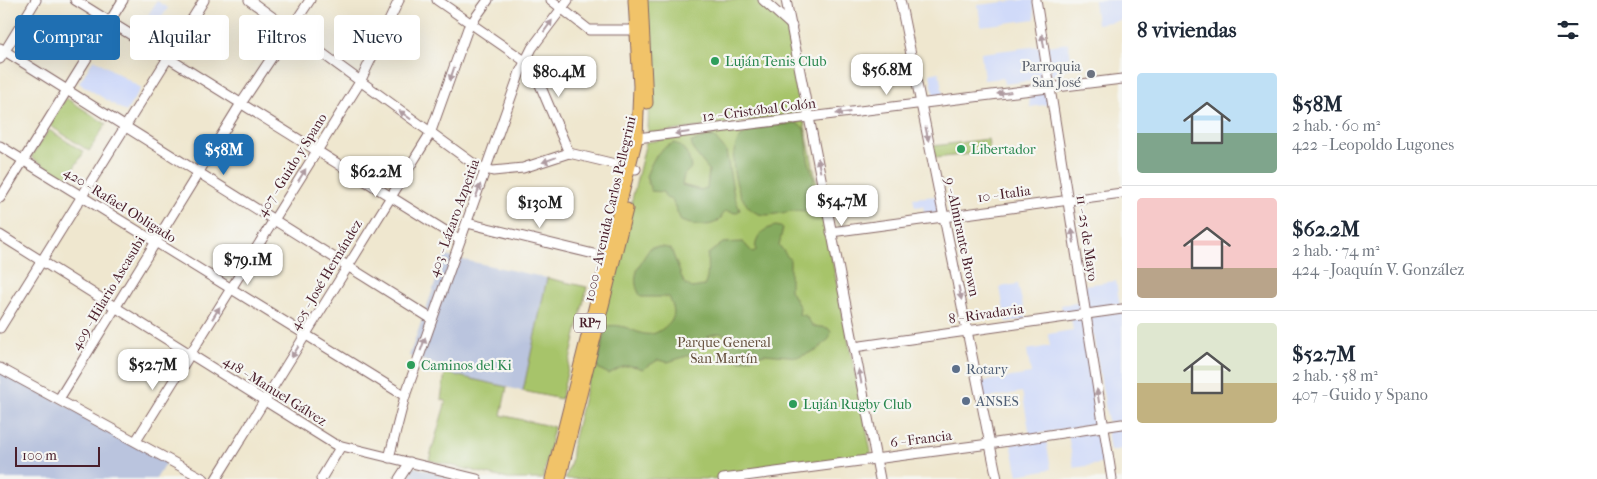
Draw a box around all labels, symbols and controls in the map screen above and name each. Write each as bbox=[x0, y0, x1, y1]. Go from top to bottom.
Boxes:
chip: Comprar bbox=[15, 15, 120, 60]
chip: Alquilar bbox=[130, 15, 229, 60]
chip: Filtros bbox=[239, 15, 324, 60]
chip: Nuevo bbox=[334, 15, 420, 60]
icon: filters bbox=[1554, 16, 1582, 44]
text: 8 viviendas bbox=[1137, 18, 1236, 42]
one-way arrow bbox=[543, 19, 553, 33]
one-way arrow bbox=[1038, 32, 1046, 48]
place label: Luján Tenis Club bbox=[725, 53, 827, 70]
pin: $56.8M bbox=[846, 54, 928, 96]
marker: Luján Tenis Club bbox=[709, 55, 721, 67]
pin: $80.4M bbox=[518, 56, 600, 98]
place label: Parroquia San José bbox=[1022, 58, 1082, 91]
text: $56.8M bbox=[862, 60, 912, 79]
text: $80.4M bbox=[532, 62, 586, 81]
one-way arrow bbox=[448, 67, 455, 82]
marker: Parroquia San José bbox=[1085, 68, 1097, 80]
one-way arrow bbox=[996, 89, 1012, 97]
text: $58M bbox=[1292, 92, 1342, 116]
icon: home bbox=[1177, 93, 1237, 153]
street label: 12 - Cristóbal Colón bbox=[701, 95, 817, 125]
one-way arrow bbox=[834, 109, 850, 117]
street label: 407 - Guido y Spano bbox=[253, 110, 331, 220]
one-way arrow bbox=[398, 110, 412, 120]
street label: 1000 - Avenida Carlos Pellegrini bbox=[580, 115, 640, 303]
text: 2 hab. · 60 m² bbox=[1292, 116, 1380, 135]
one-way arrow bbox=[923, 126, 931, 141]
one-way arrow bbox=[673, 129, 689, 137]
pin: $58M bbox=[194, 134, 254, 176]
text: 422 - Leopoldo Lugones bbox=[1292, 135, 1454, 154]
text: $58M bbox=[205, 140, 243, 159]
place label: Libertador bbox=[971, 141, 1036, 158]
marker: Libertador bbox=[955, 143, 967, 155]
pin: $62.2M bbox=[335, 156, 417, 198]
street label: 403 - Lázaro Azpeitia bbox=[425, 156, 483, 279]
one-way arrow bbox=[541, 156, 556, 164]
one-way arrow bbox=[814, 156, 822, 172]
text: $62.2M bbox=[350, 162, 402, 181]
street label: 420 - Rafael Obligado bbox=[61, 163, 179, 247]
one-way arrow bbox=[297, 169, 307, 182]
street label: 9 - Almirante Brown bbox=[941, 176, 983, 298]
street label: 10 - Italia bbox=[976, 182, 1032, 206]
one-way arrow bbox=[475, 183, 483, 198]
pin: $54.7M bbox=[801, 184, 883, 227]
pin: $130M bbox=[505, 186, 575, 229]
text: $54.7M bbox=[817, 191, 867, 210]
text: $130M bbox=[518, 193, 562, 212]
street label: 11 - 25 de Mayo bbox=[1073, 194, 1101, 282]
street label: 405 - José Hernández bbox=[286, 217, 366, 333]
text: $62.2M bbox=[1292, 217, 1360, 241]
icon: home bbox=[1177, 218, 1237, 278]
one-way arrow bbox=[1069, 228, 1077, 244]
street label: 409 - Hilario Ascasubi bbox=[67, 233, 149, 353]
text: 2 hab. · 74 m² bbox=[1292, 241, 1380, 260]
pin: $79.1M bbox=[207, 244, 289, 286]
text: $79.1M bbox=[224, 250, 272, 269]
text: 424 - Joaquín V. González bbox=[1292, 260, 1464, 279]
one-way arrow bbox=[956, 285, 964, 301]
street label: 8 - Rivadavia bbox=[947, 300, 1025, 328]
one-way arrow bbox=[211, 306, 220, 319]
road number: RP7 bbox=[574, 314, 606, 332]
park label: Parque General San Martín bbox=[677, 334, 771, 367]
one-way arrow bbox=[419, 336, 427, 351]
text: $52.7M bbox=[1292, 342, 1356, 366]
icon: home bbox=[1177, 343, 1237, 403]
one-way arrow bbox=[291, 346, 300, 359]
pin: $52.7M bbox=[112, 348, 194, 391]
street label: 418 - Manuel Gálvez bbox=[220, 352, 330, 430]
text: $52.7M bbox=[129, 355, 177, 374]
place label: Caminos del Ki bbox=[421, 357, 512, 374]
marker: Caminos del Ki bbox=[405, 359, 417, 371]
place label: Rotary bbox=[966, 361, 1008, 378]
marker: Rotary bbox=[950, 363, 962, 375]
text: 2 hab. · 58 m² bbox=[1292, 366, 1378, 385]
one-way arrow bbox=[855, 368, 863, 384]
text: 407 - Guido y Spano bbox=[1292, 385, 1428, 404]
one-way arrow bbox=[1093, 388, 1101, 404]
place label: ANSES bbox=[975, 393, 1019, 410]
marker: ANSES bbox=[960, 395, 972, 407]
place label: Luján Rugby Club bbox=[803, 396, 912, 413]
marker: Luján Rugby Club bbox=[787, 398, 799, 410]
street label: 6 - Francia bbox=[889, 427, 953, 451]
scale bar bbox=[15, 444, 100, 467]
text: 100 m bbox=[22, 447, 57, 464]

